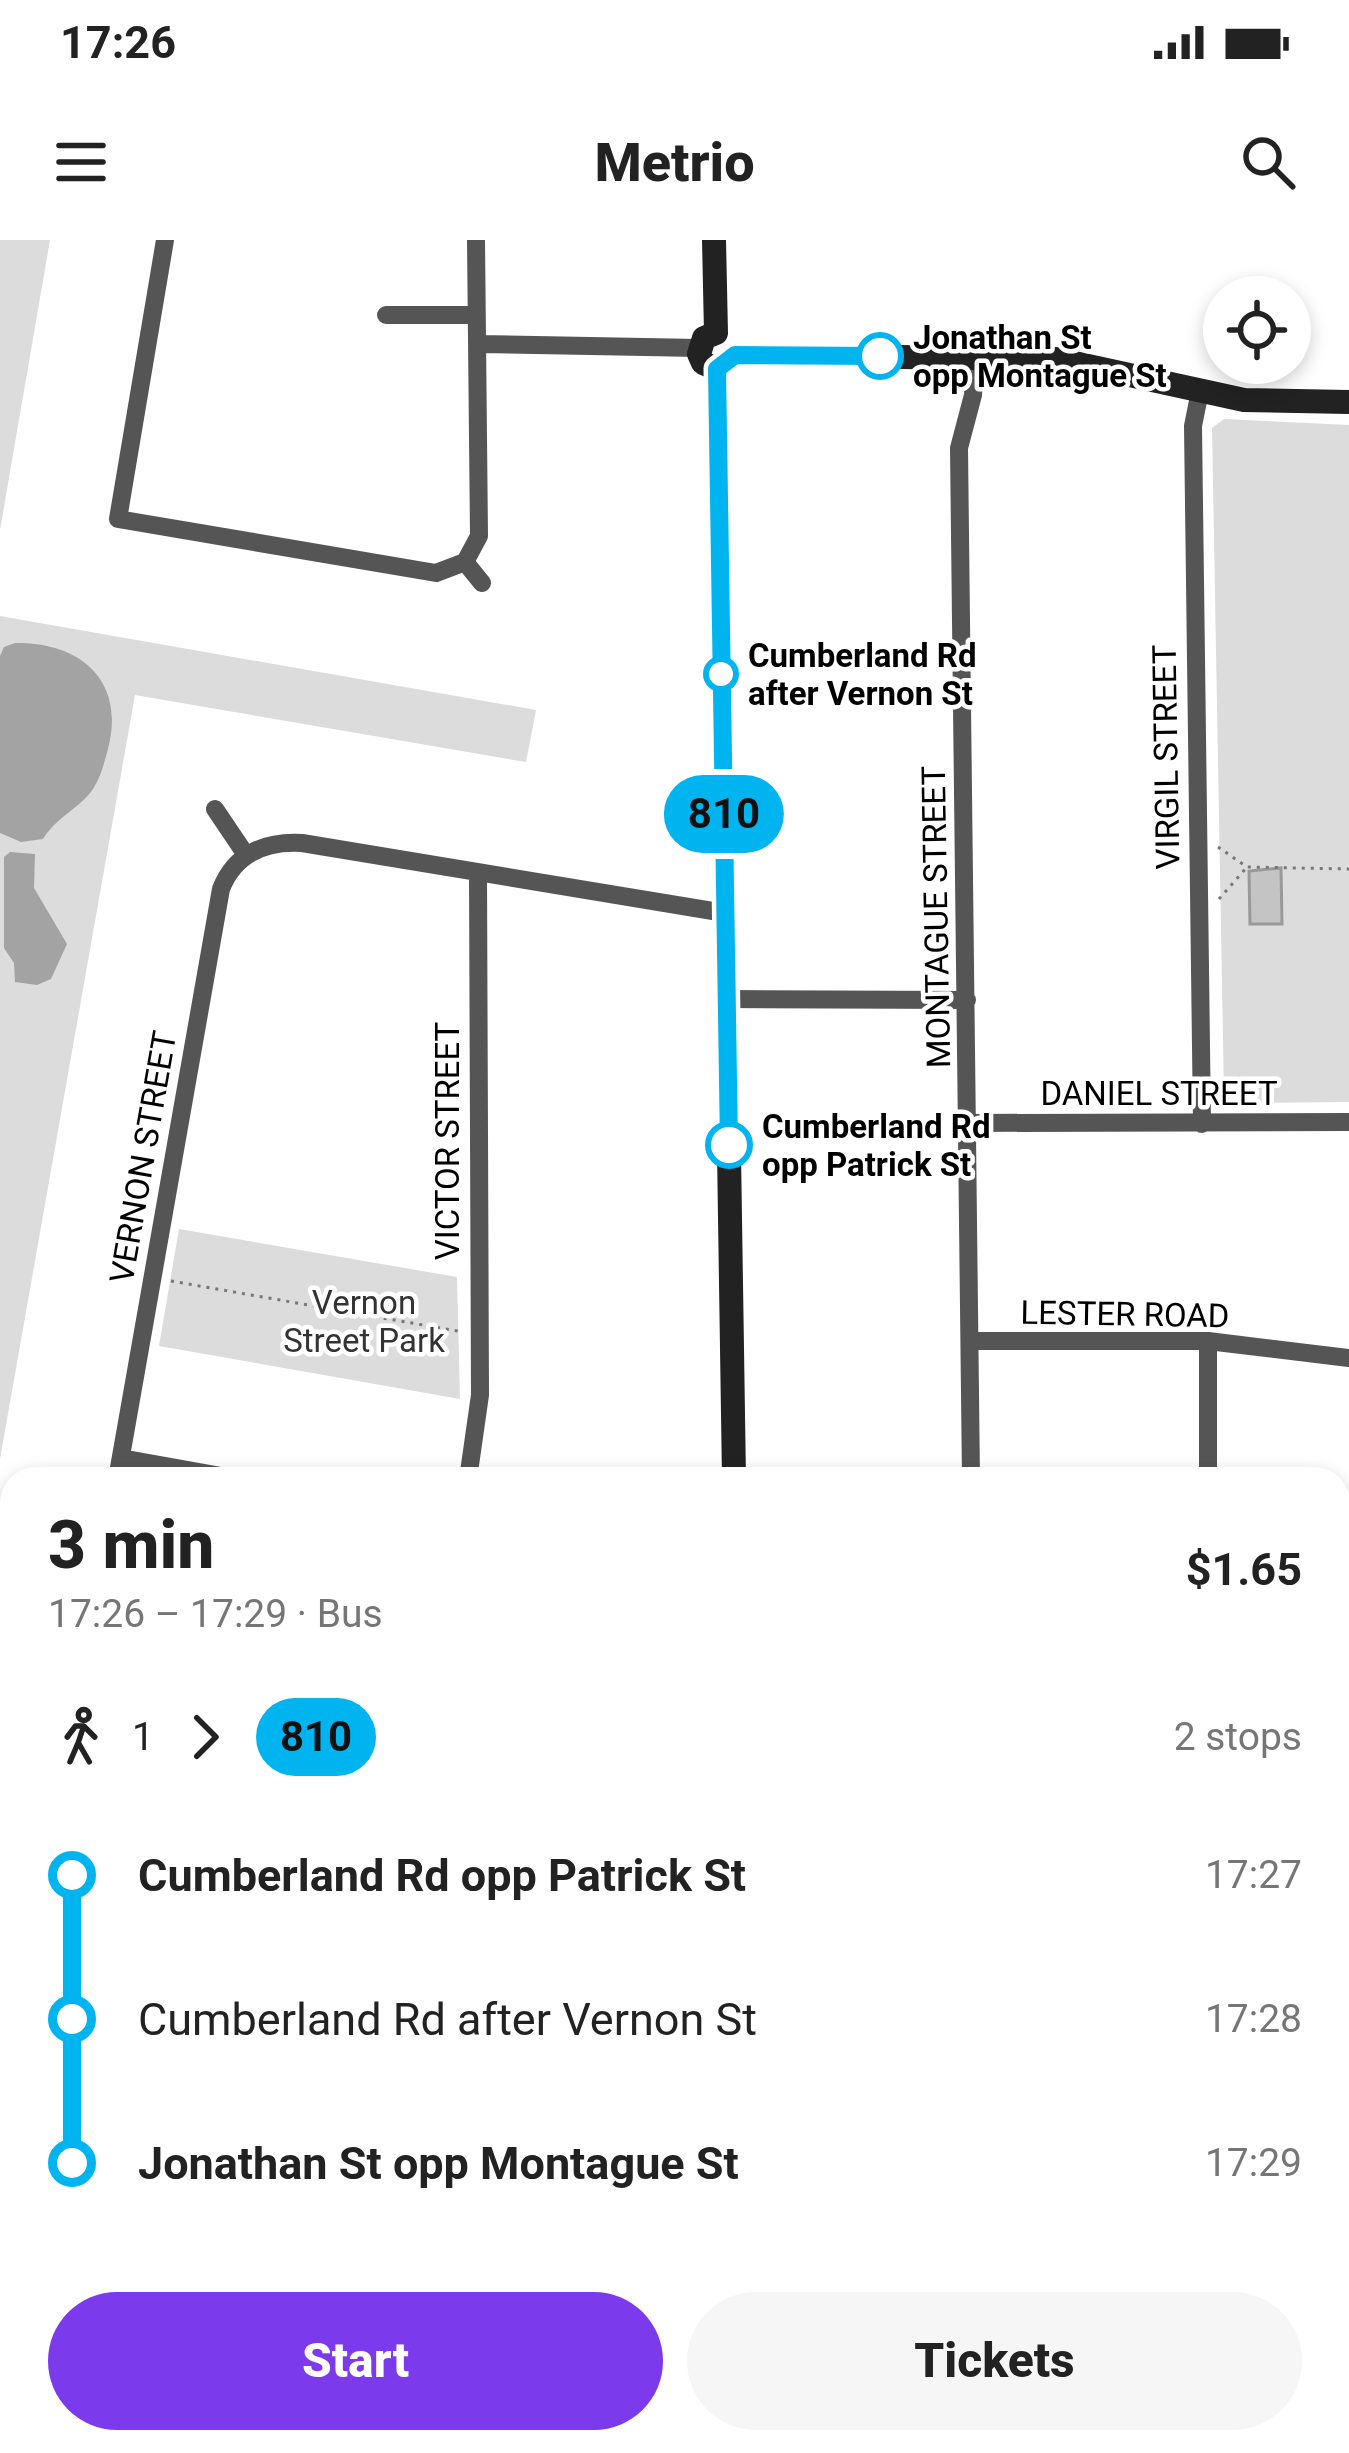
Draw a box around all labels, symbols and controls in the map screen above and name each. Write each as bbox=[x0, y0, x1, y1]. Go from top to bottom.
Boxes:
text: 17:26 bbox=[60, 16, 176, 69]
icon: menu bbox=[48, 129, 114, 195]
icon: search bbox=[1235, 129, 1301, 195]
text: Metrio bbox=[594, 131, 755, 194]
map controls bbox=[1203, 276, 1311, 384]
button: locate bbox=[1203, 276, 1311, 384]
place label: Jonathan St opp Montague St bbox=[913, 318, 1167, 395]
marker: Jonathan St opp Montague St bbox=[858, 334, 902, 378]
place label: Cumberland Rd after Vernon St bbox=[748, 636, 977, 713]
street label: VIRGIL STREET bbox=[1145, 644, 1187, 870]
marker: Cumberland Rd after Vernon St bbox=[705, 658, 737, 690]
street label: MONTAGUE STREET bbox=[914, 766, 958, 1068]
line badge: 810 bbox=[655, 775, 793, 853]
text: 810 bbox=[688, 789, 760, 838]
street label: VICTOR STREET bbox=[428, 1022, 467, 1260]
street label: VERNON STREET bbox=[102, 1028, 184, 1286]
street label: DANIEL STREET bbox=[1040, 1074, 1278, 1113]
place label: Cumberland Rd opp Patrick St bbox=[762, 1107, 991, 1184]
marker: Cumberland Rd opp Patrick St bbox=[707, 1123, 751, 1167]
park label: Vernon Street Park bbox=[283, 1283, 445, 1360]
street label: LESTER ROAD bbox=[1020, 1293, 1230, 1335]
text: 3 min bbox=[48, 1507, 214, 1584]
text: $1.65 bbox=[1186, 1543, 1302, 1596]
text: 17:26 – 17:29 · Bus bbox=[48, 1591, 383, 1637]
icon: walk bbox=[48, 1704, 114, 1770]
icon: forward bbox=[172, 1704, 238, 1770]
text: 810 bbox=[280, 1712, 352, 1761]
text: 1 bbox=[132, 1714, 154, 1760]
text: 2 stops bbox=[1174, 1714, 1302, 1760]
text: Cumberland Rd opp Patrick St bbox=[138, 1849, 746, 1902]
text: 17:27 bbox=[1205, 1852, 1302, 1898]
text: Cumberland Rd after Vernon St bbox=[138, 1993, 757, 2046]
text: 17:28 bbox=[1205, 1996, 1302, 2042]
text: Jonathan St opp Montague St bbox=[138, 2137, 739, 2190]
text: 17:29 bbox=[1205, 2140, 1302, 2186]
button: Start bbox=[48, 2292, 663, 2430]
button: Tickets bbox=[687, 2292, 1302, 2430]

